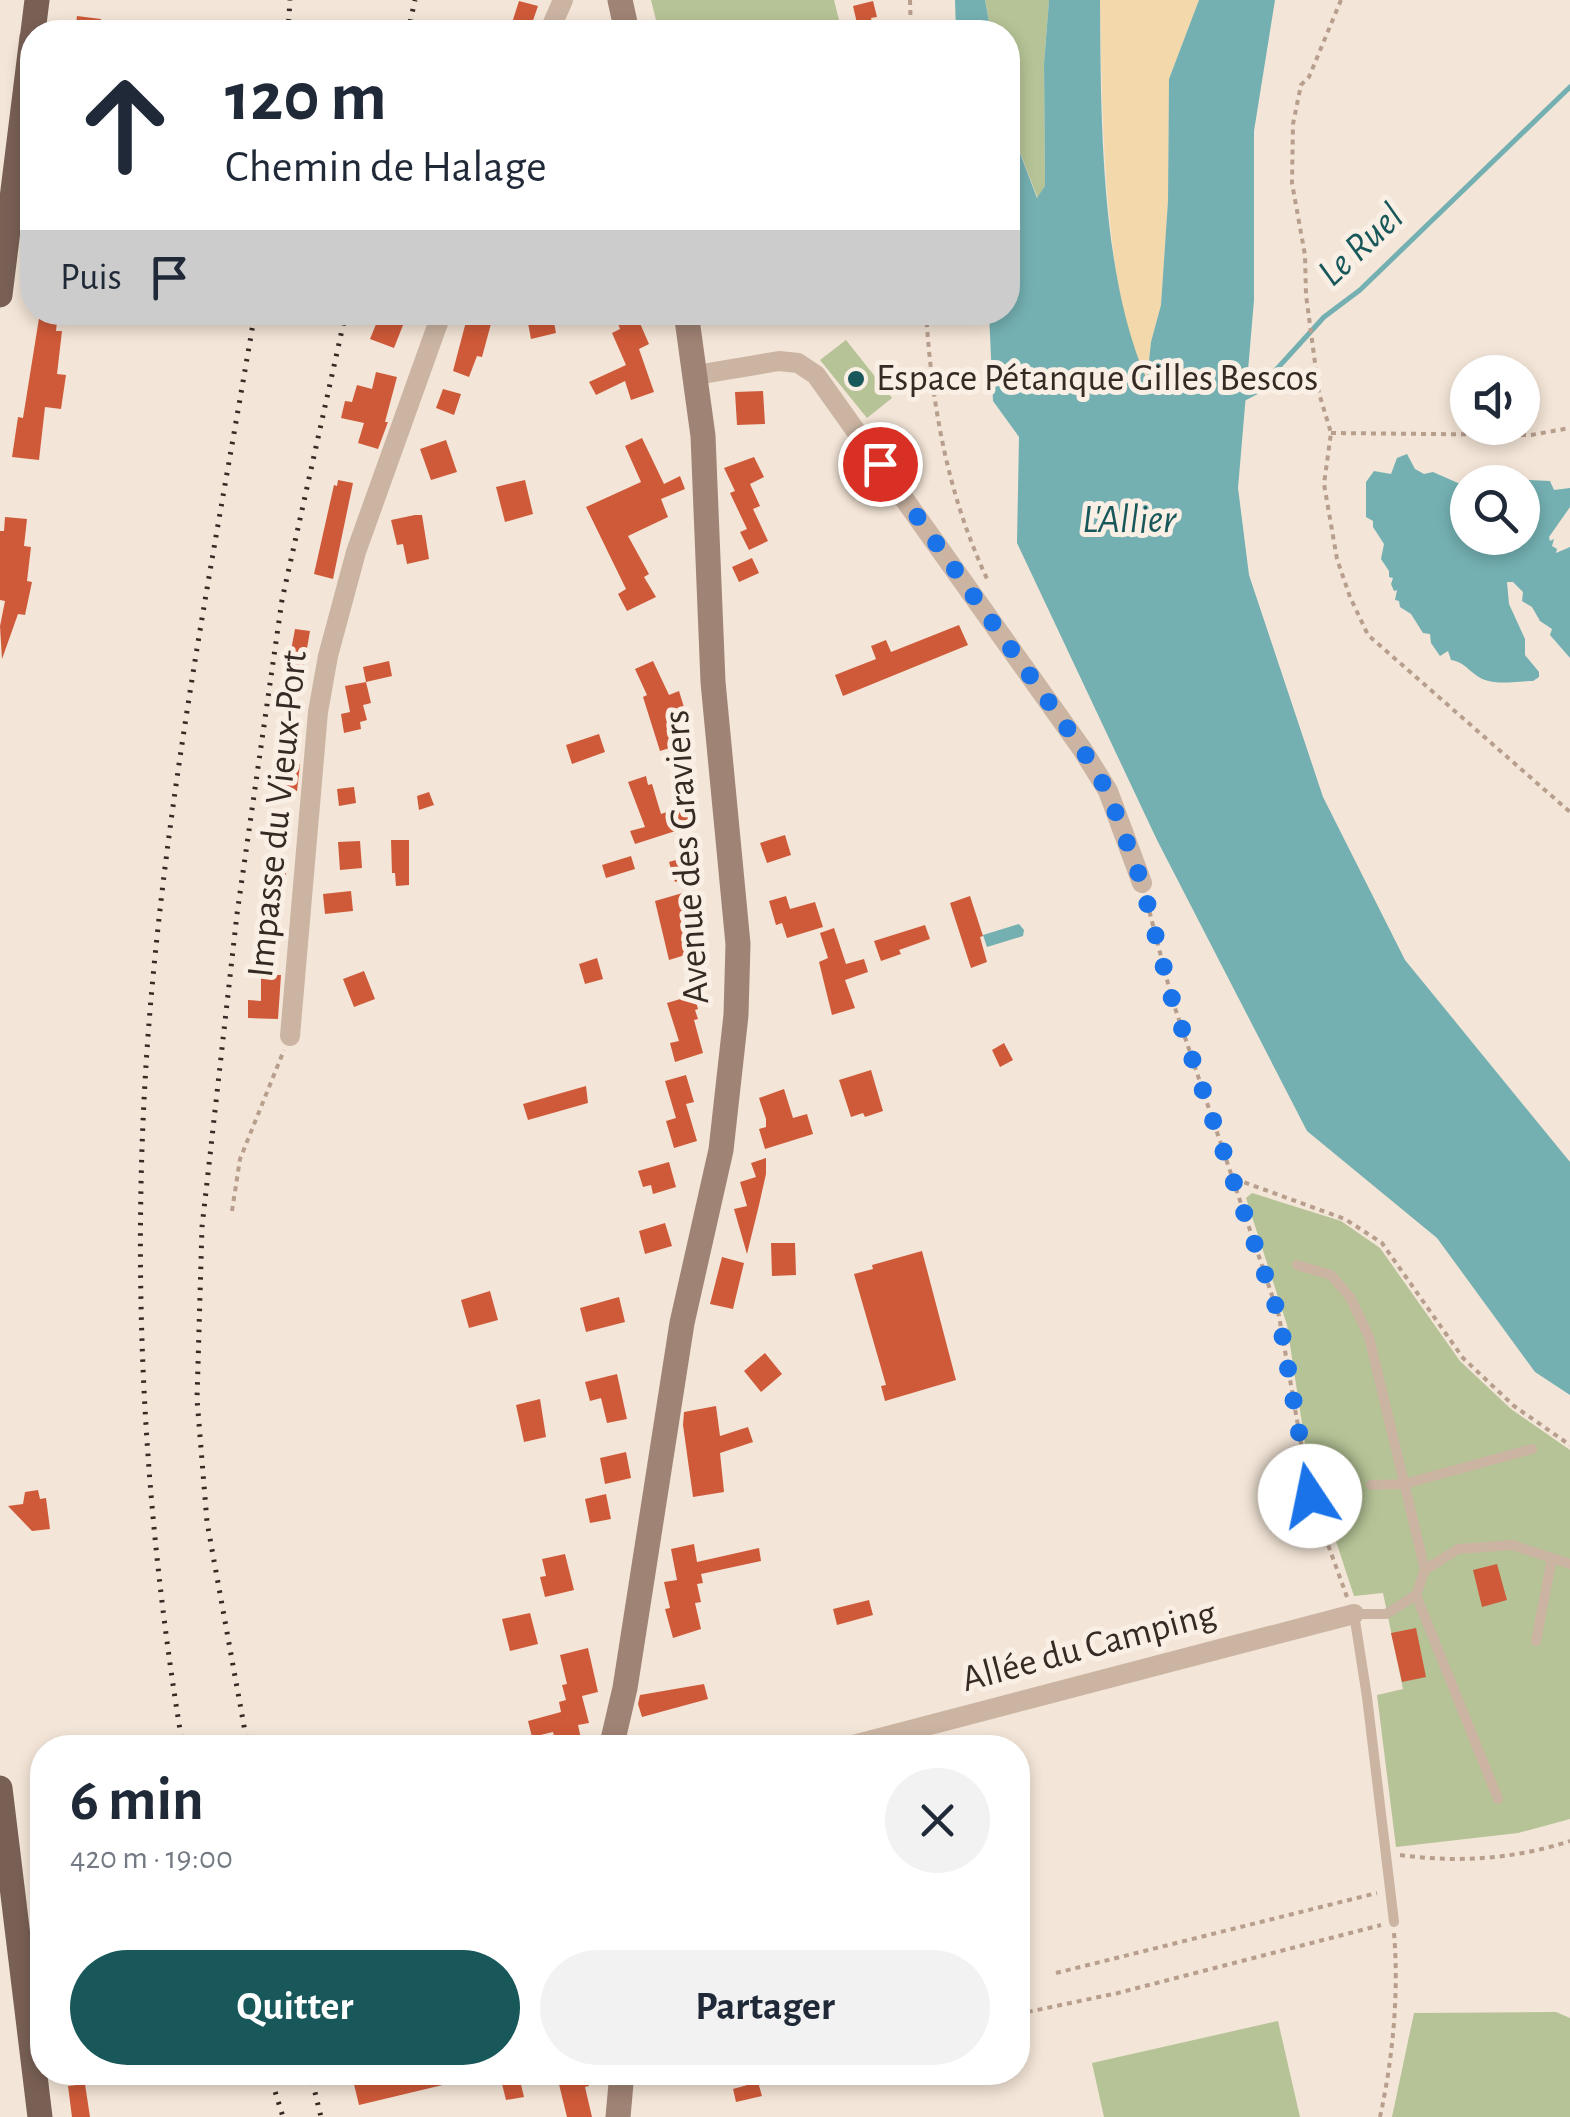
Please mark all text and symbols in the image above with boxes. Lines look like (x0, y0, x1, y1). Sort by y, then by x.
icon: ahead (60, 60, 190, 190)
text: 120 m (225, 63, 387, 133)
text: Chemin de Halage (225, 145, 547, 190)
water label: Le Ruel (1311, 196, 1411, 294)
icon: arrive (142, 250, 197, 305)
text: Puis (60, 259, 122, 297)
map controls (1450, 355, 1540, 555)
button: sound (1450, 355, 1540, 445)
place label: Espace Pétanque Gilles Bescos (876, 360, 1318, 398)
marker: Espace Pétanque Gilles Bescos (845, 368, 867, 390)
pin (838, 422, 923, 507)
icon: arrive (853, 437, 908, 492)
button: search (1450, 465, 1540, 555)
water label: L'Allier (1082, 500, 1177, 540)
street label: Impasse du Vieux-Port (242, 649, 314, 979)
street label: Avenue des Graviers (658, 709, 716, 1005)
position arrow (1258, 1444, 1362, 1548)
street label: Allée du Camping (958, 1595, 1221, 1699)
button: close (885, 1768, 990, 1873)
text: 6 min (70, 1771, 204, 1831)
text: 420 m · 19:00 (70, 1842, 233, 1874)
button: Quitter (70, 1950, 520, 2065)
button: Partager (540, 1950, 990, 2065)

